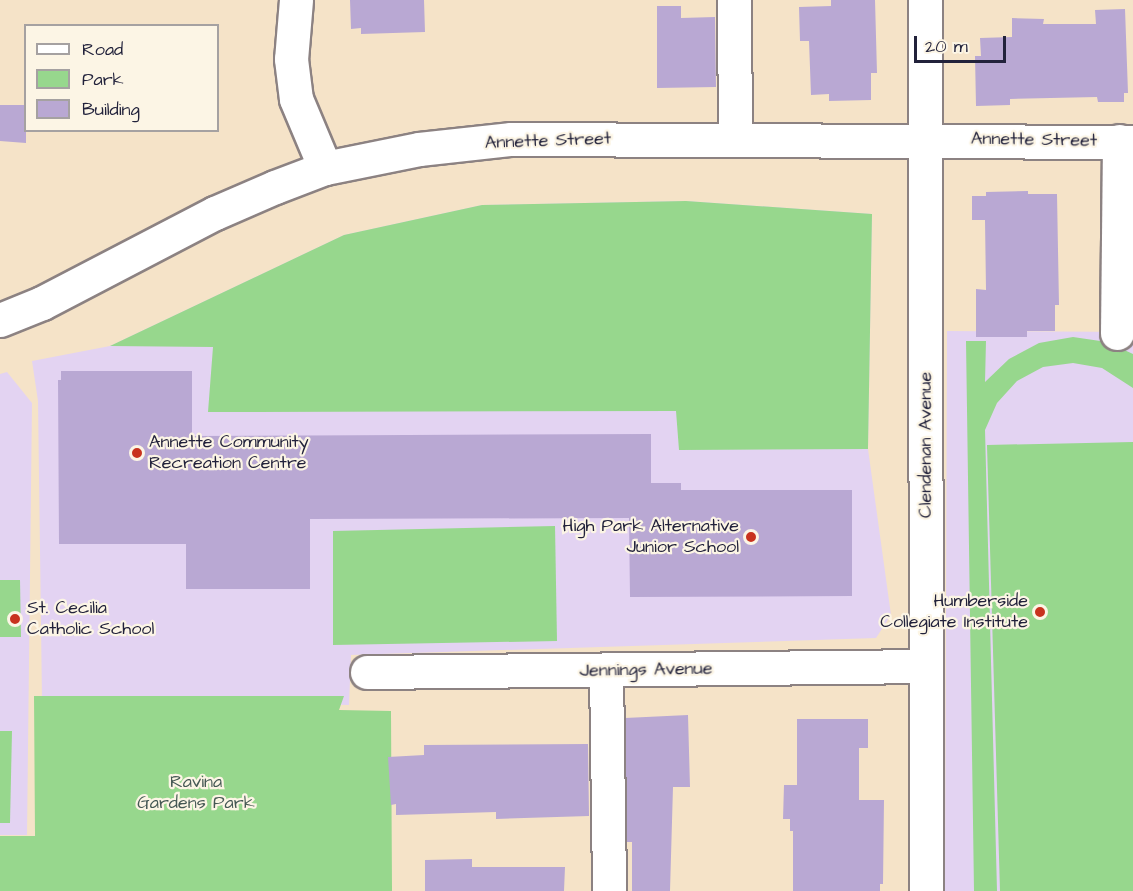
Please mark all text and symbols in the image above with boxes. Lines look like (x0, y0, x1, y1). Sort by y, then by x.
legend (24, 24, 219, 132)
scale bar (917, 24, 1008, 62)
text: 20 m (925, 34, 968, 59)
text: Road (82, 37, 123, 62)
text: Park (82, 67, 124, 92)
text: Building (82, 97, 140, 122)
street label: Annette Street (485, 128, 611, 154)
street label: Annette Street (971, 128, 1097, 152)
street label: Clendenan Avenue (915, 372, 937, 518)
place label: Annette Community Recreation Centre (149, 432, 309, 474)
marker: Annette Community Recreation Centre (130, 446, 144, 460)
place label: High Park Alternative Junior School (563, 516, 739, 558)
marker: High Park Alternative Junior School (744, 530, 758, 544)
place label: Humberside Collegiate Institute (880, 591, 1028, 634)
place label: St. Cecilia Catholic School (27, 598, 154, 640)
marker: Humberside Collegiate Institute (1033, 605, 1047, 619)
marker: St. Cecilia Catholic School (8, 612, 22, 626)
street label: Jennings Avenue (579, 658, 713, 682)
park label: Ravina Gardens Park (137, 772, 255, 814)

